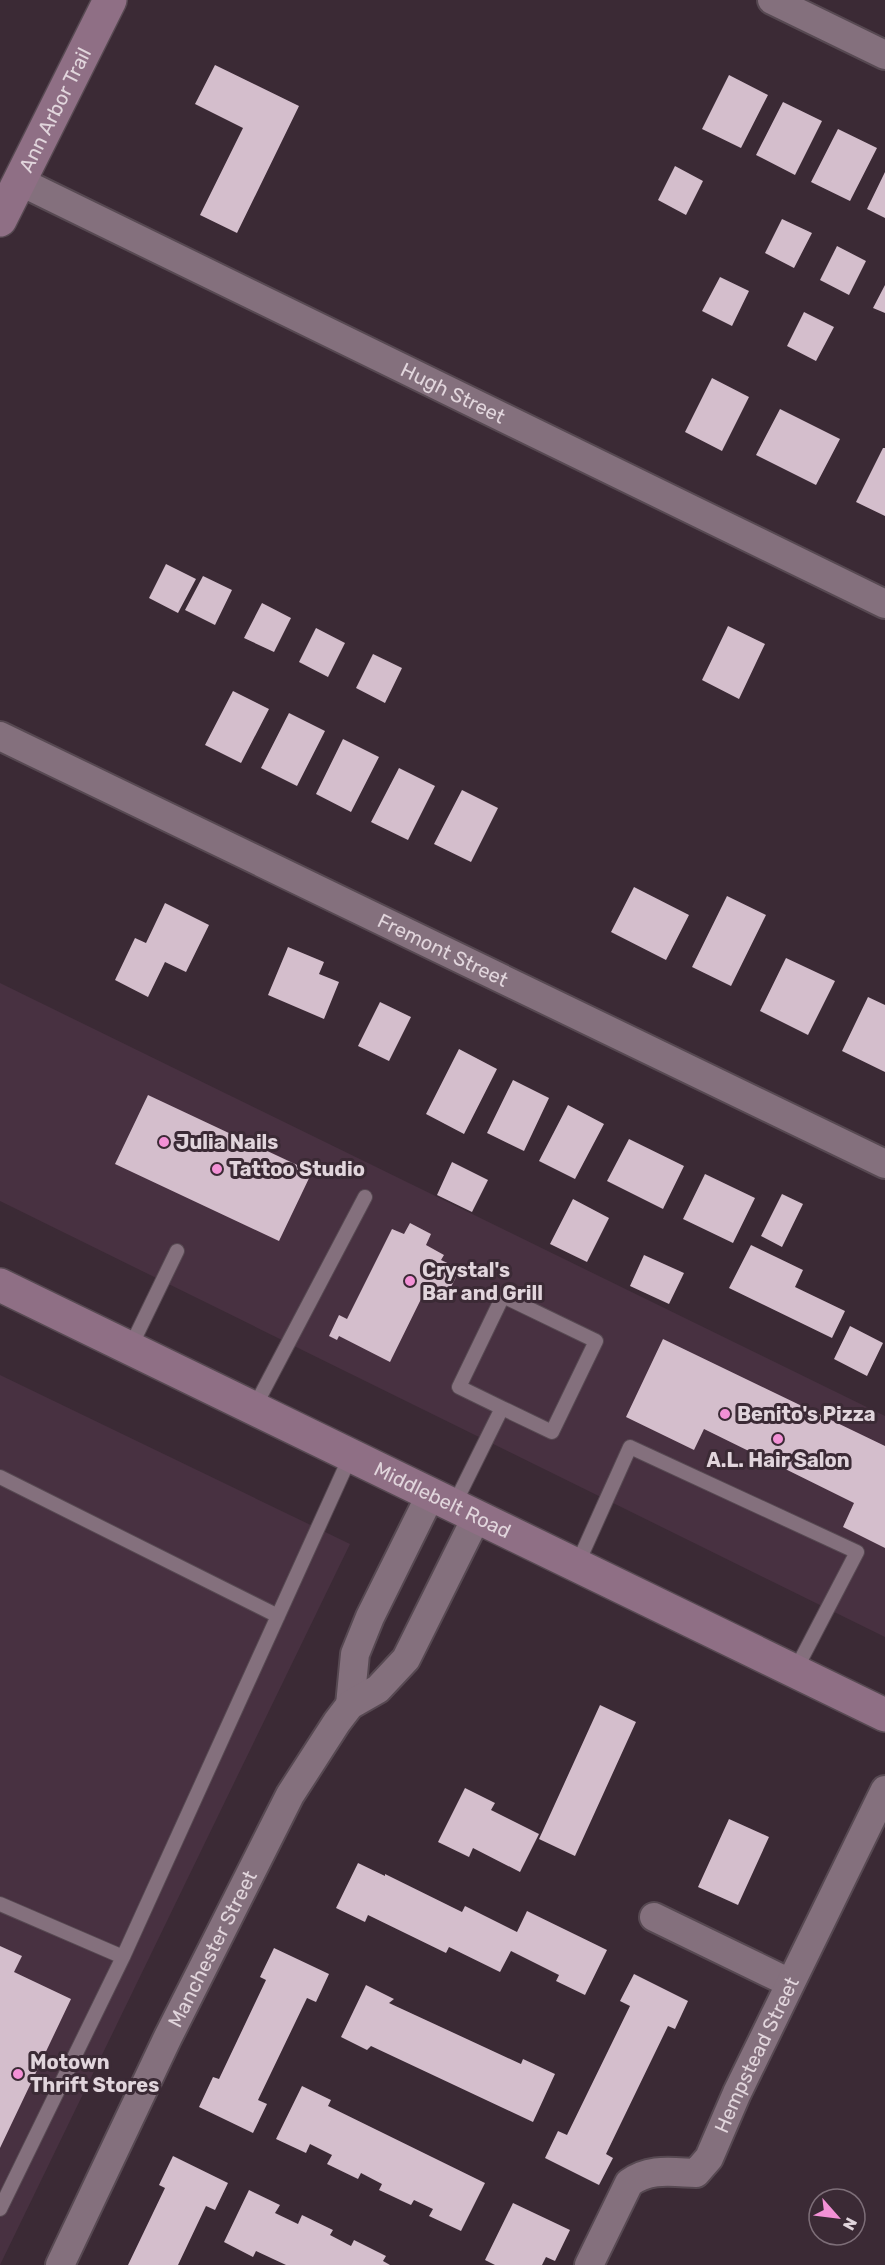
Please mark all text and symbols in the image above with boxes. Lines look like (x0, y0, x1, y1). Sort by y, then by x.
street label: Ann Arbor Trail (14, 44, 96, 176)
street label: Hugh Street (397, 357, 509, 429)
street label: Fremont Street (374, 909, 512, 992)
place label: Julia Nails (176, 1130, 278, 1154)
marker: Julia Nails (157, 1135, 171, 1149)
place label: Tattoo Studio (229, 1157, 365, 1181)
marker: Tattoo Studio (210, 1162, 224, 1176)
place label: Crystal's Bar and Grill (422, 1258, 543, 1305)
marker: Crystal's Bar and Grill (403, 1274, 417, 1288)
place label: Benito's Pizza (737, 1402, 876, 1426)
marker: Benito's Pizza (718, 1407, 732, 1421)
marker: A.L. Hair Salon (771, 1432, 785, 1446)
place label: A.L. Hair Salon (706, 1448, 850, 1472)
street label: Middlebelt Road (370, 1457, 515, 1543)
street label: Manchester Street (163, 1866, 262, 2031)
street label: Hempstead Street (709, 1973, 804, 2137)
place label: Motown Thrift Stores (30, 2050, 159, 2097)
marker: Motown Thrift Stores (11, 2067, 25, 2081)
north arrow (807, 2187, 867, 2247)
text: N (839, 2214, 861, 2233)

